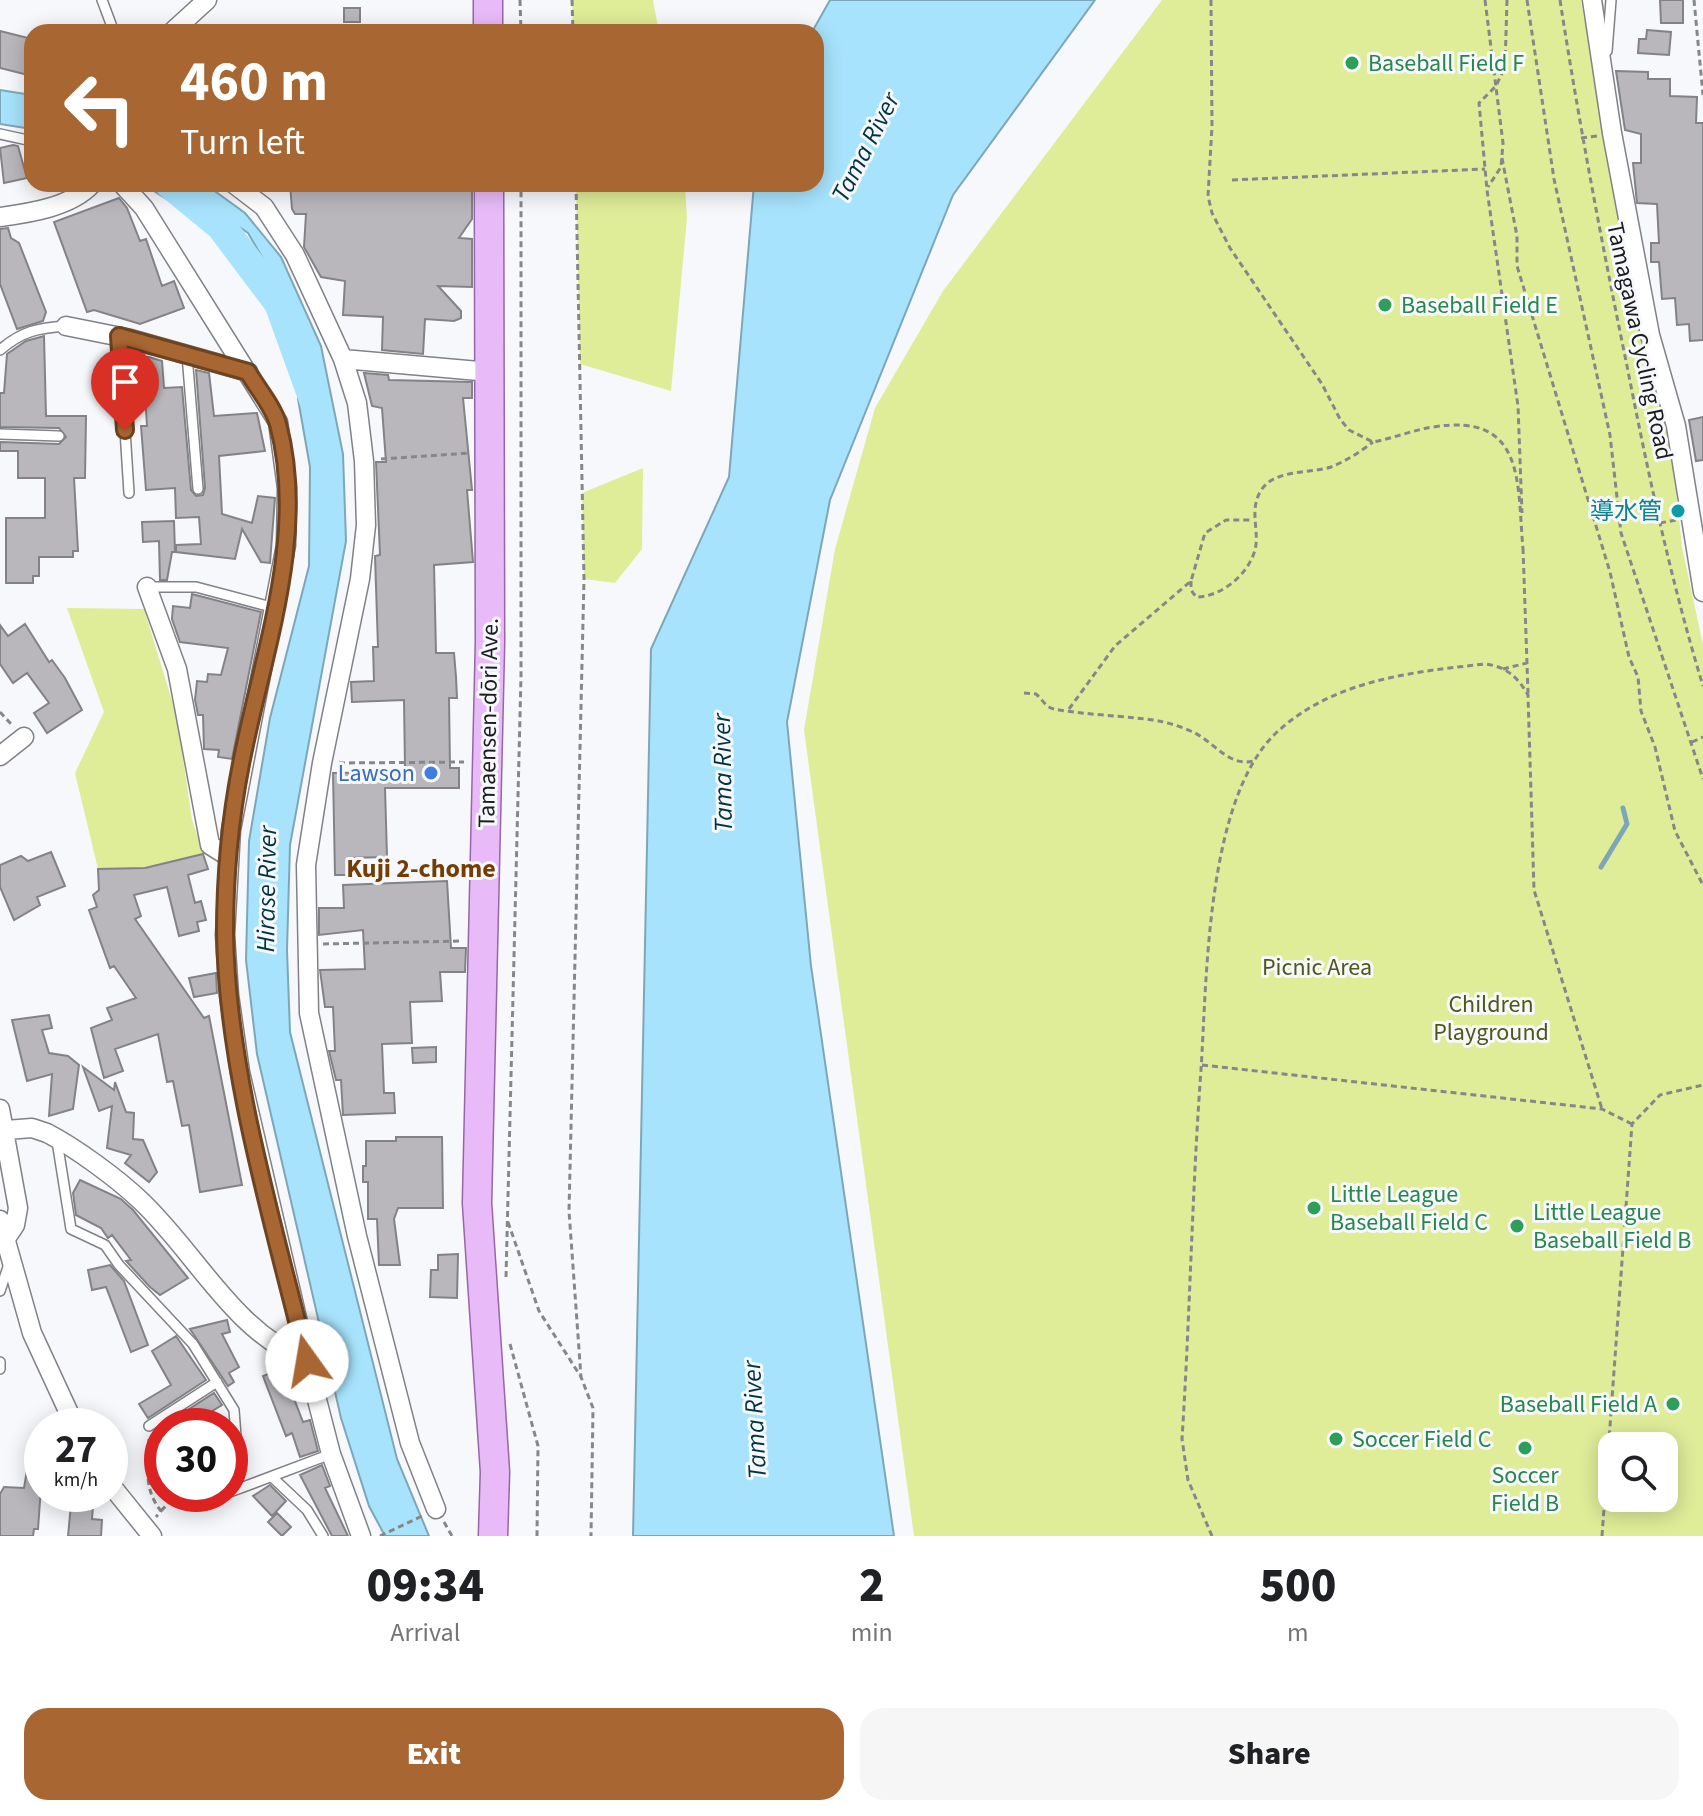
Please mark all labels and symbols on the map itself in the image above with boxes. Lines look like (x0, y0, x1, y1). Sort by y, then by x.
place label: Baseball Field F (1368, 46, 1524, 81)
marker: Baseball Field F (1343, 54, 1361, 72)
water label: Tama River (822, 85, 909, 209)
street label: Tamagawa Cycling Road (1597, 219, 1682, 463)
place label: Baseball Field E (1401, 288, 1558, 323)
marker: Baseball Field E (1376, 296, 1394, 314)
pin (91, 348, 159, 430)
place label: 導水管 (1590, 494, 1662, 529)
marker: 導水管 (1669, 502, 1687, 520)
street label: Tamaensen-dōri Ave. (469, 618, 508, 828)
water label: Tama River (703, 712, 742, 833)
place label: Lawson (338, 756, 415, 791)
marker: Lawson (422, 764, 440, 782)
water label: Hirase River (247, 824, 286, 953)
district label: Kuji 2-chome (346, 850, 496, 887)
park label: Picnic Area (1262, 950, 1372, 985)
park label: Children Playground (1433, 987, 1549, 1050)
place label: Little League Baseball Field C (1330, 1177, 1488, 1240)
place label: Little League Baseball Field B (1533, 1195, 1691, 1258)
marker: Little League Baseball Field C (1305, 1199, 1323, 1217)
marker: Little League Baseball Field B (1508, 1217, 1526, 1235)
position arrow (265, 1319, 349, 1403)
water label: Tama River (733, 1359, 776, 1480)
place label: Baseball Field A (1500, 1387, 1657, 1422)
marker: Baseball Field A (1664, 1395, 1682, 1413)
speed limit sign: 30 (144, 1408, 248, 1512)
place label: Soccer Field C (1352, 1422, 1491, 1457)
marker: Soccer Field C (1327, 1430, 1345, 1448)
marker: Soccer Field B (1516, 1439, 1534, 1457)
place label: Soccer Field B (1491, 1458, 1559, 1521)

